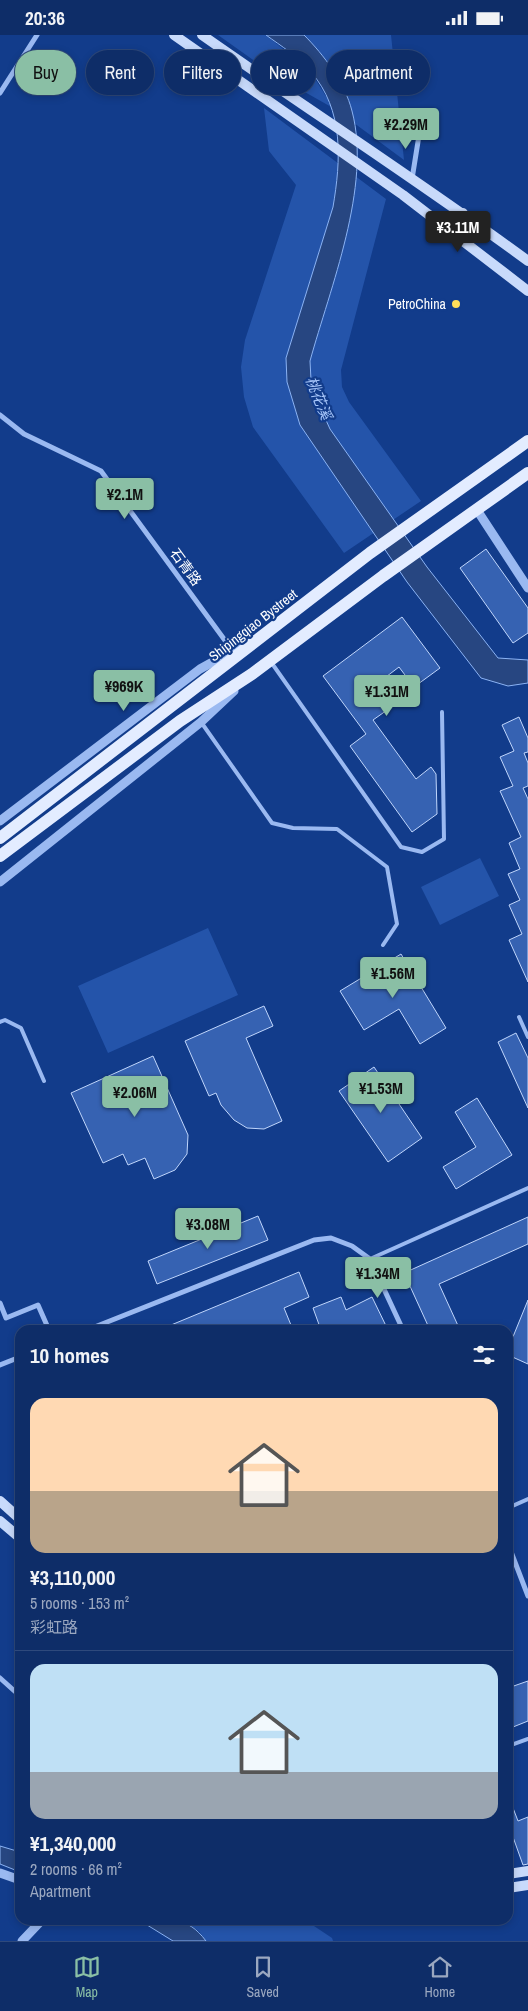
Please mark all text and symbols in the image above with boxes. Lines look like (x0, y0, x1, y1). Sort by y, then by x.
text: 20:36 (25, 5, 65, 31)
chip: Buy (15, 50, 76, 95)
chip: Rent (86, 50, 154, 95)
chip: Filters (164, 50, 241, 95)
chip: New (251, 50, 316, 95)
chip: Apartment (326, 50, 430, 95)
pin: ¥2.29M (365, 107, 447, 150)
text: ¥2.29M (384, 113, 428, 135)
pin: ¥3.11M (417, 211, 499, 253)
text: ¥3.11M (436, 216, 480, 238)
place label: PetroChina (388, 295, 447, 313)
marker: PetroChina (450, 298, 462, 310)
water label: 桃花溪 (301, 373, 338, 425)
pin: ¥2.1M (90, 477, 160, 520)
text: ¥2.1M (107, 483, 143, 505)
street label: 石青路 (166, 545, 206, 589)
street label: Shipingqiao Bystreet (205, 585, 301, 665)
pin: ¥969K (89, 669, 159, 712)
text: ¥969K (105, 675, 143, 697)
pin: ¥1.31M (346, 675, 428, 717)
text: ¥1.31M (365, 680, 409, 702)
pin: ¥1.56M (352, 957, 434, 999)
text: ¥1.56M (371, 962, 415, 984)
pin: ¥1.53M (340, 1071, 422, 1114)
pin: ¥2.06M (94, 1075, 176, 1118)
text: ¥1.53M (359, 1077, 403, 1099)
text: ¥2.06M (113, 1081, 157, 1103)
pin: ¥3.08M (167, 1207, 249, 1250)
text: ¥3.08M (186, 1213, 230, 1235)
pin: ¥1.34M (337, 1257, 419, 1299)
text: ¥1.34M (356, 1262, 400, 1284)
text: 10 homes (30, 1341, 109, 1370)
icon: filters (470, 1341, 498, 1369)
icon: home (219, 1430, 309, 1520)
text: ¥3,110,000 (30, 1563, 115, 1592)
text: 5 rooms · 153 m² (30, 1592, 129, 1614)
text: 彩虹路 (30, 1616, 78, 1638)
icon: home (219, 1697, 309, 1787)
text: ¥1,340,000 (30, 1829, 116, 1858)
text: 2 rooms · 66 m² (30, 1858, 122, 1880)
text: Apartment (30, 1880, 91, 1902)
tab: Map (73, 1953, 101, 2001)
tab: Saved (246, 1953, 279, 2001)
tab: Home (425, 1953, 455, 2001)

